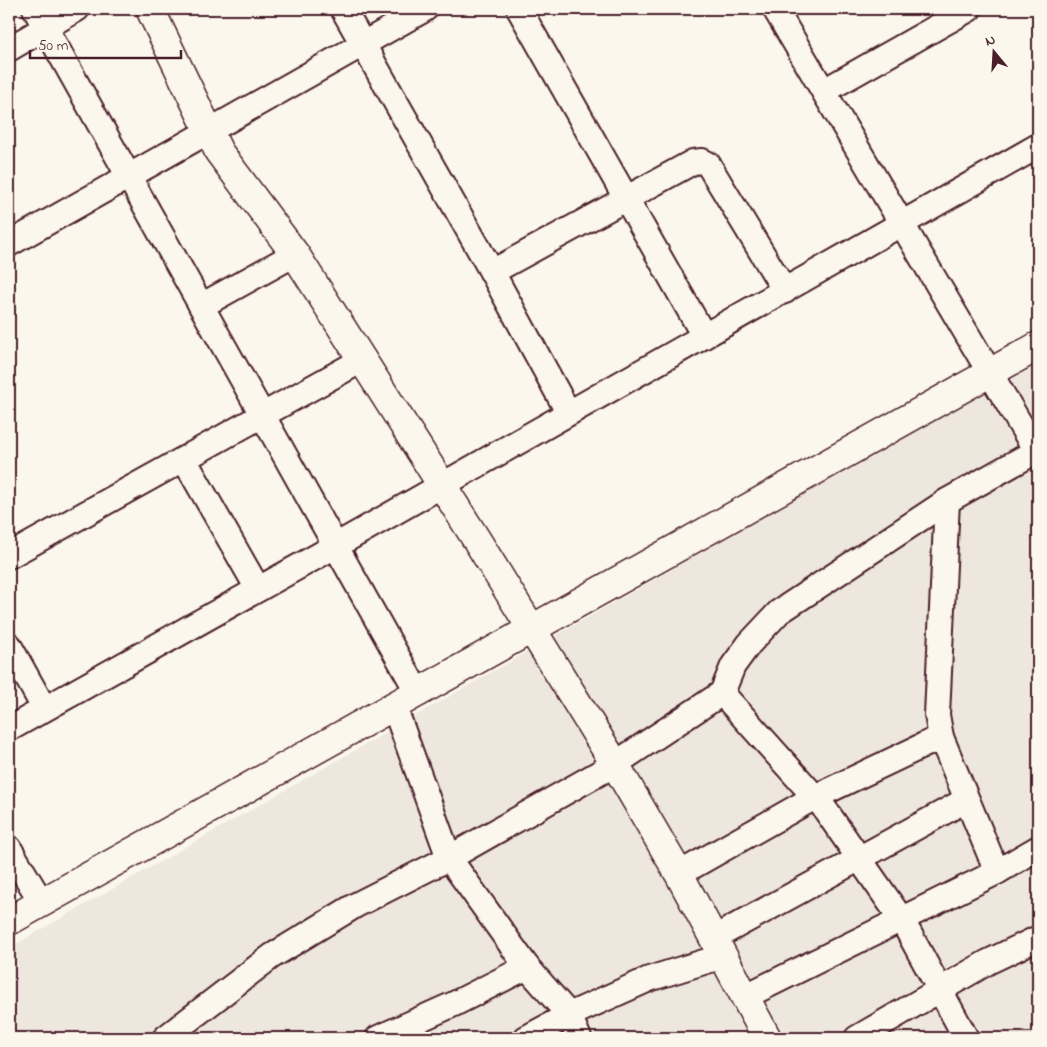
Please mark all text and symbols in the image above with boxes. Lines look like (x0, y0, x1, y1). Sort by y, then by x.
scale bar (30, 28, 181, 60)
north arrow (970, 28, 1020, 78)
text: N (983, 30, 998, 53)
text: 50 m (38, 35, 69, 57)

